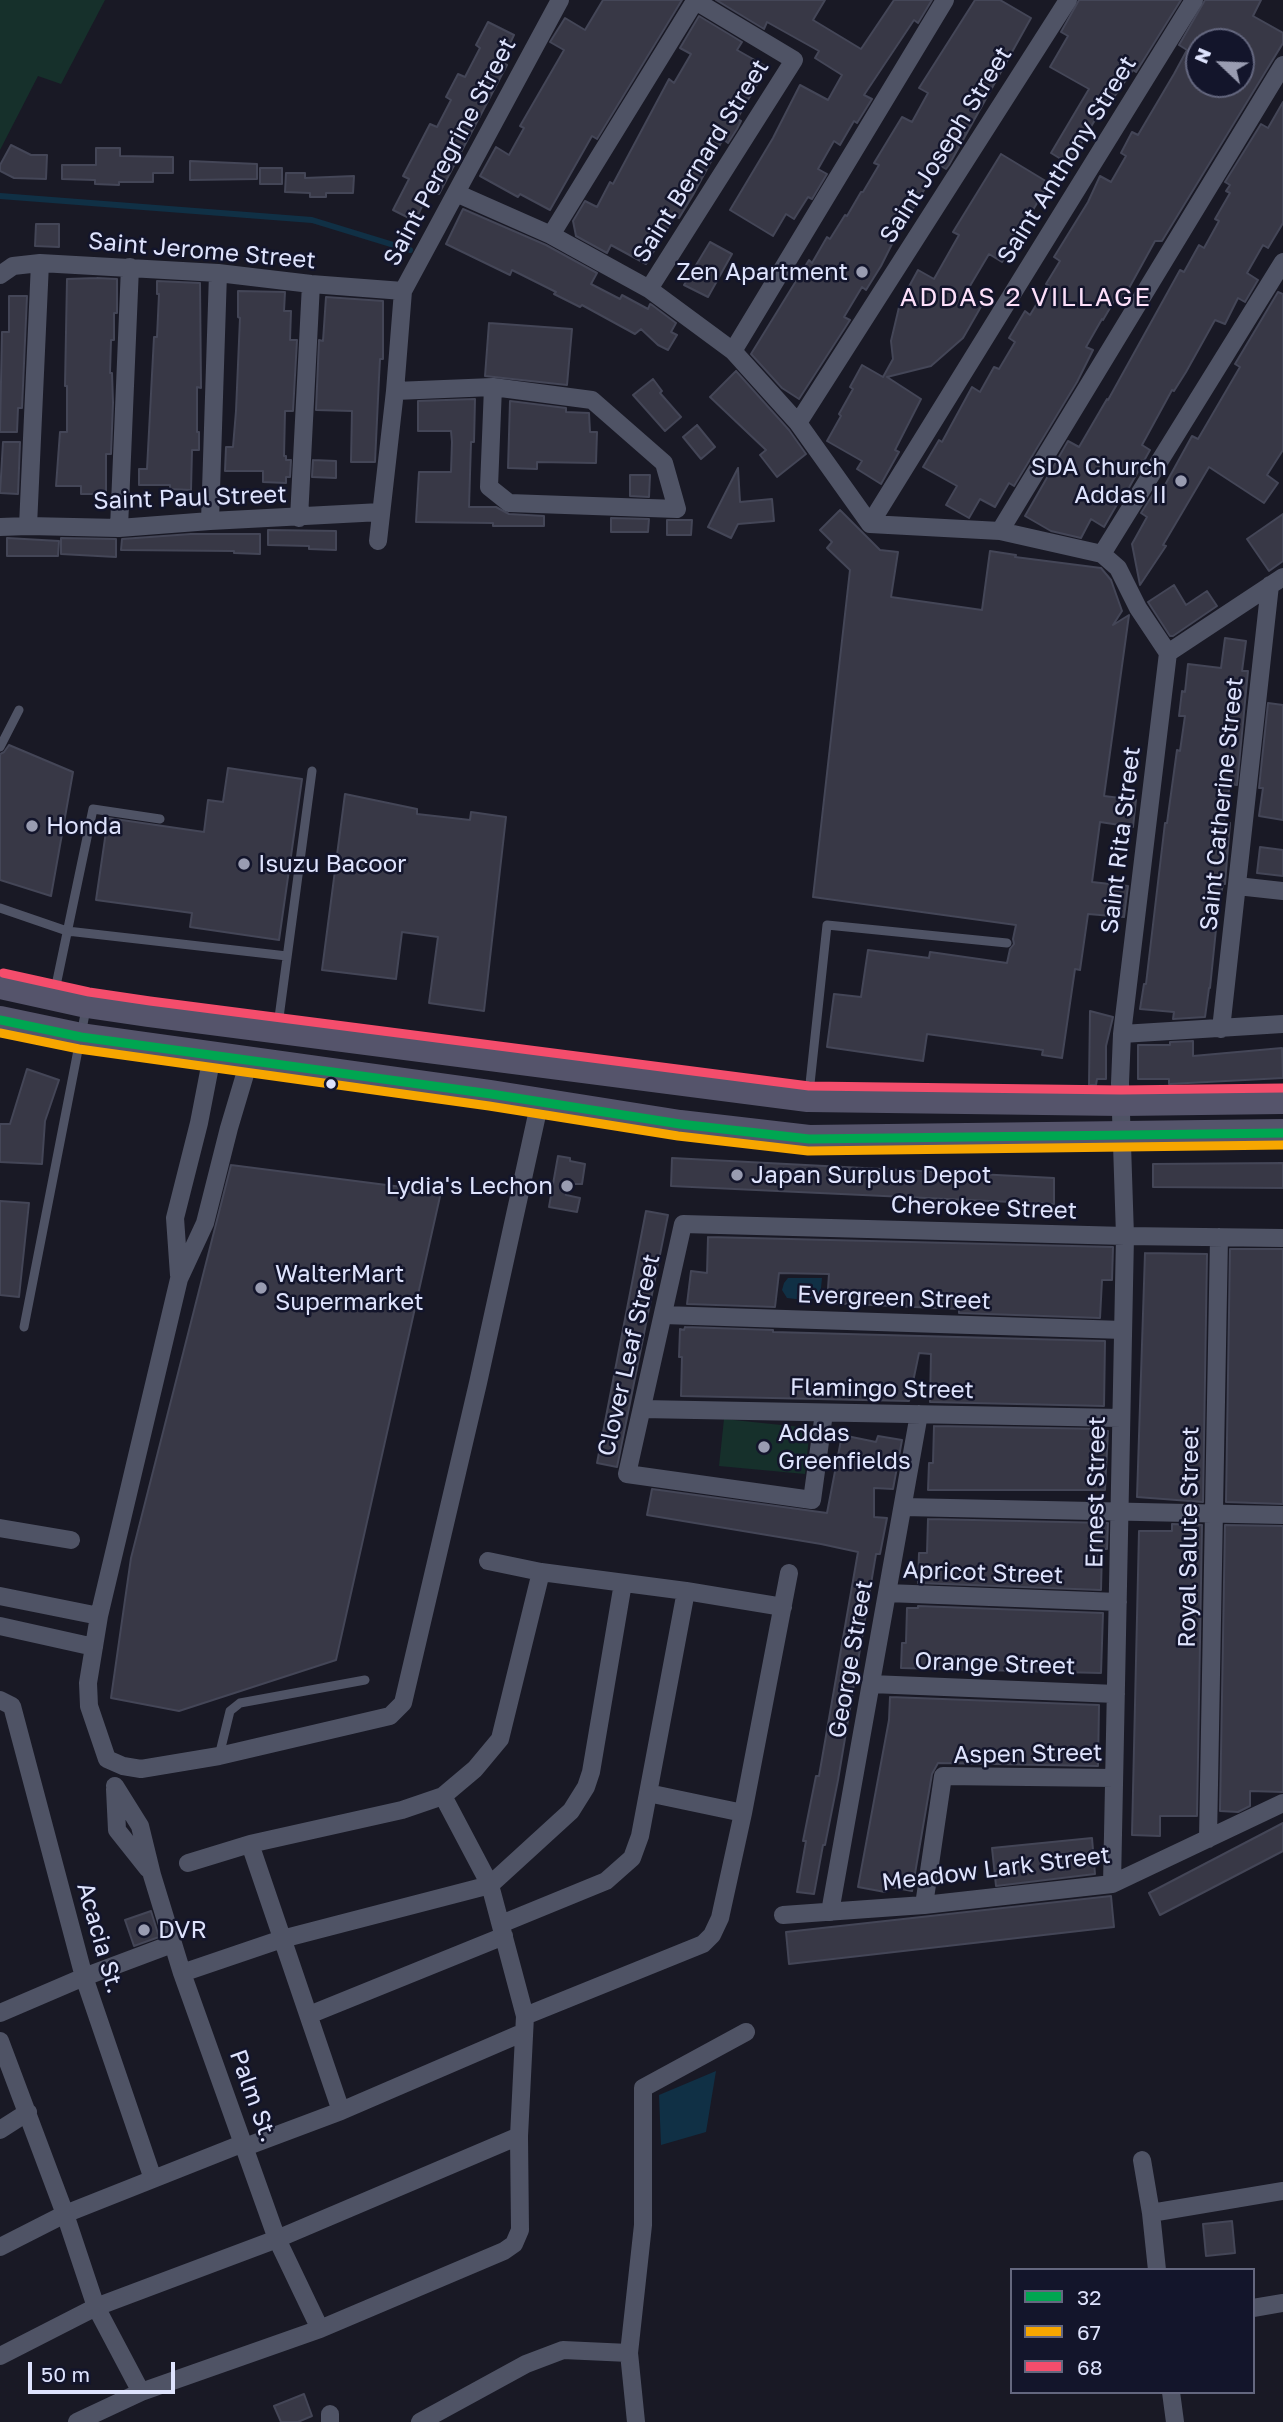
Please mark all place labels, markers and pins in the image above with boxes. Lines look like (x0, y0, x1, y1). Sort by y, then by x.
place label: Zen Apartment (676, 258, 848, 286)
marker: Zen Apartment (854, 264, 870, 280)
place label: SDA Church Addas II (1031, 453, 1167, 509)
marker: SDA Church Addas II (1173, 473, 1189, 489)
place label: Honda (46, 812, 122, 840)
marker: Honda (24, 818, 40, 834)
place label: Isuzu Bacoor (258, 850, 406, 878)
marker: Isuzu Bacoor (236, 856, 252, 872)
unlabelled marker (324, 1077, 338, 1091)
place label: Japan Surplus Depot (751, 1161, 991, 1189)
marker: Japan Surplus Depot (729, 1167, 745, 1183)
place label: Lydia's Lechon (385, 1172, 553, 1200)
marker: Lydia's Lechon (559, 1178, 575, 1194)
place label: WalterMart Supermarket (275, 1260, 424, 1316)
marker: WalterMart Supermarket (253, 1280, 269, 1296)
place label: Addas Greenfields (778, 1419, 911, 1475)
marker: Addas Greenfields (756, 1439, 772, 1455)
place label: DVR (158, 1916, 207, 1944)
marker: DVR (136, 1922, 152, 1938)

